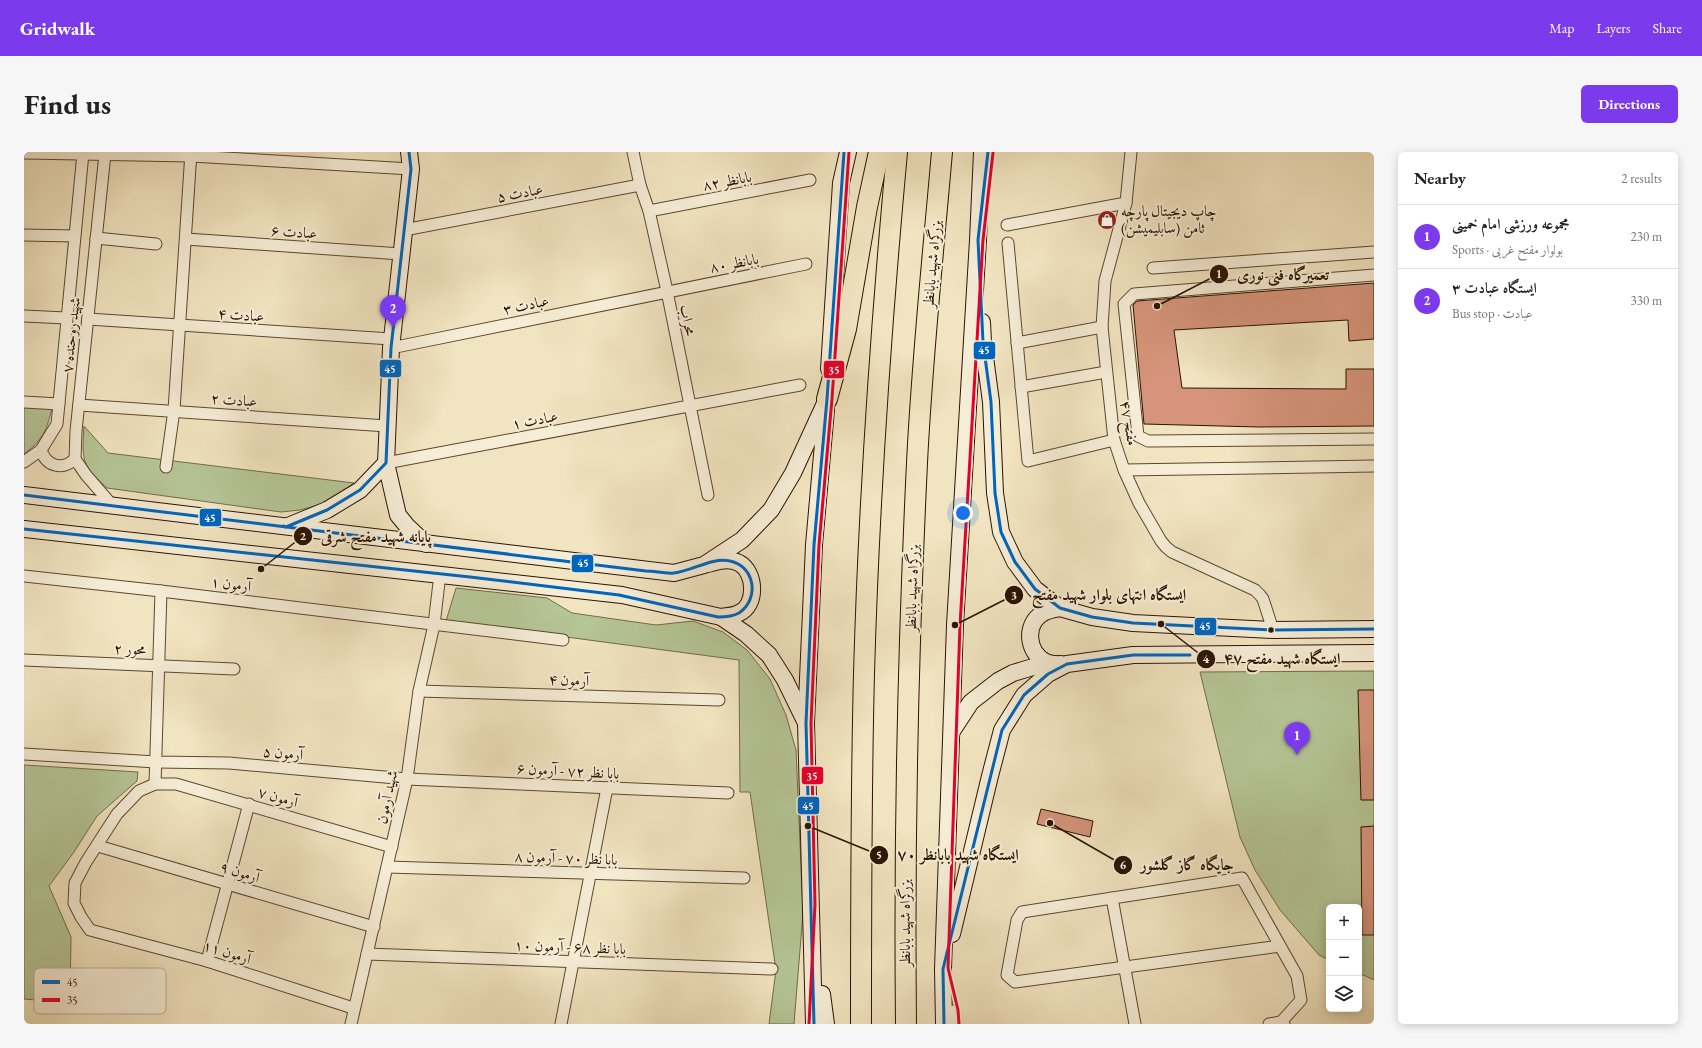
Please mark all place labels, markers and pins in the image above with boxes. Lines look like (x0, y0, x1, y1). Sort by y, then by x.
place label: چاپ دیجیتال پارچه ثامن (سابلیمیشن) (1121, 201, 1217, 238)
shop icon: چاپ دیجیتال پارچه ثامن (سابلیمیشن) (1096, 209, 1118, 231)
callout: تعمیرگاه فنی نوری (1209, 260, 1338, 288)
pin: 2 (380, 295, 406, 328)
callout: پایانه شهید مفتح شرقی (293, 522, 439, 550)
callout: ایستگاه انتهای بلوار شهید مفتح (1004, 581, 1194, 609)
unlabelled marker (1266, 625, 1276, 635)
callout: ایستگاه شهید مفتح ۴۷ (1196, 645, 1349, 673)
pin: 1 (1284, 722, 1310, 755)
callout: ایستگاه شهید بابانظر ۷۰ (869, 841, 1027, 869)
callout: جایگاه گاز گلشور (1113, 851, 1242, 879)

